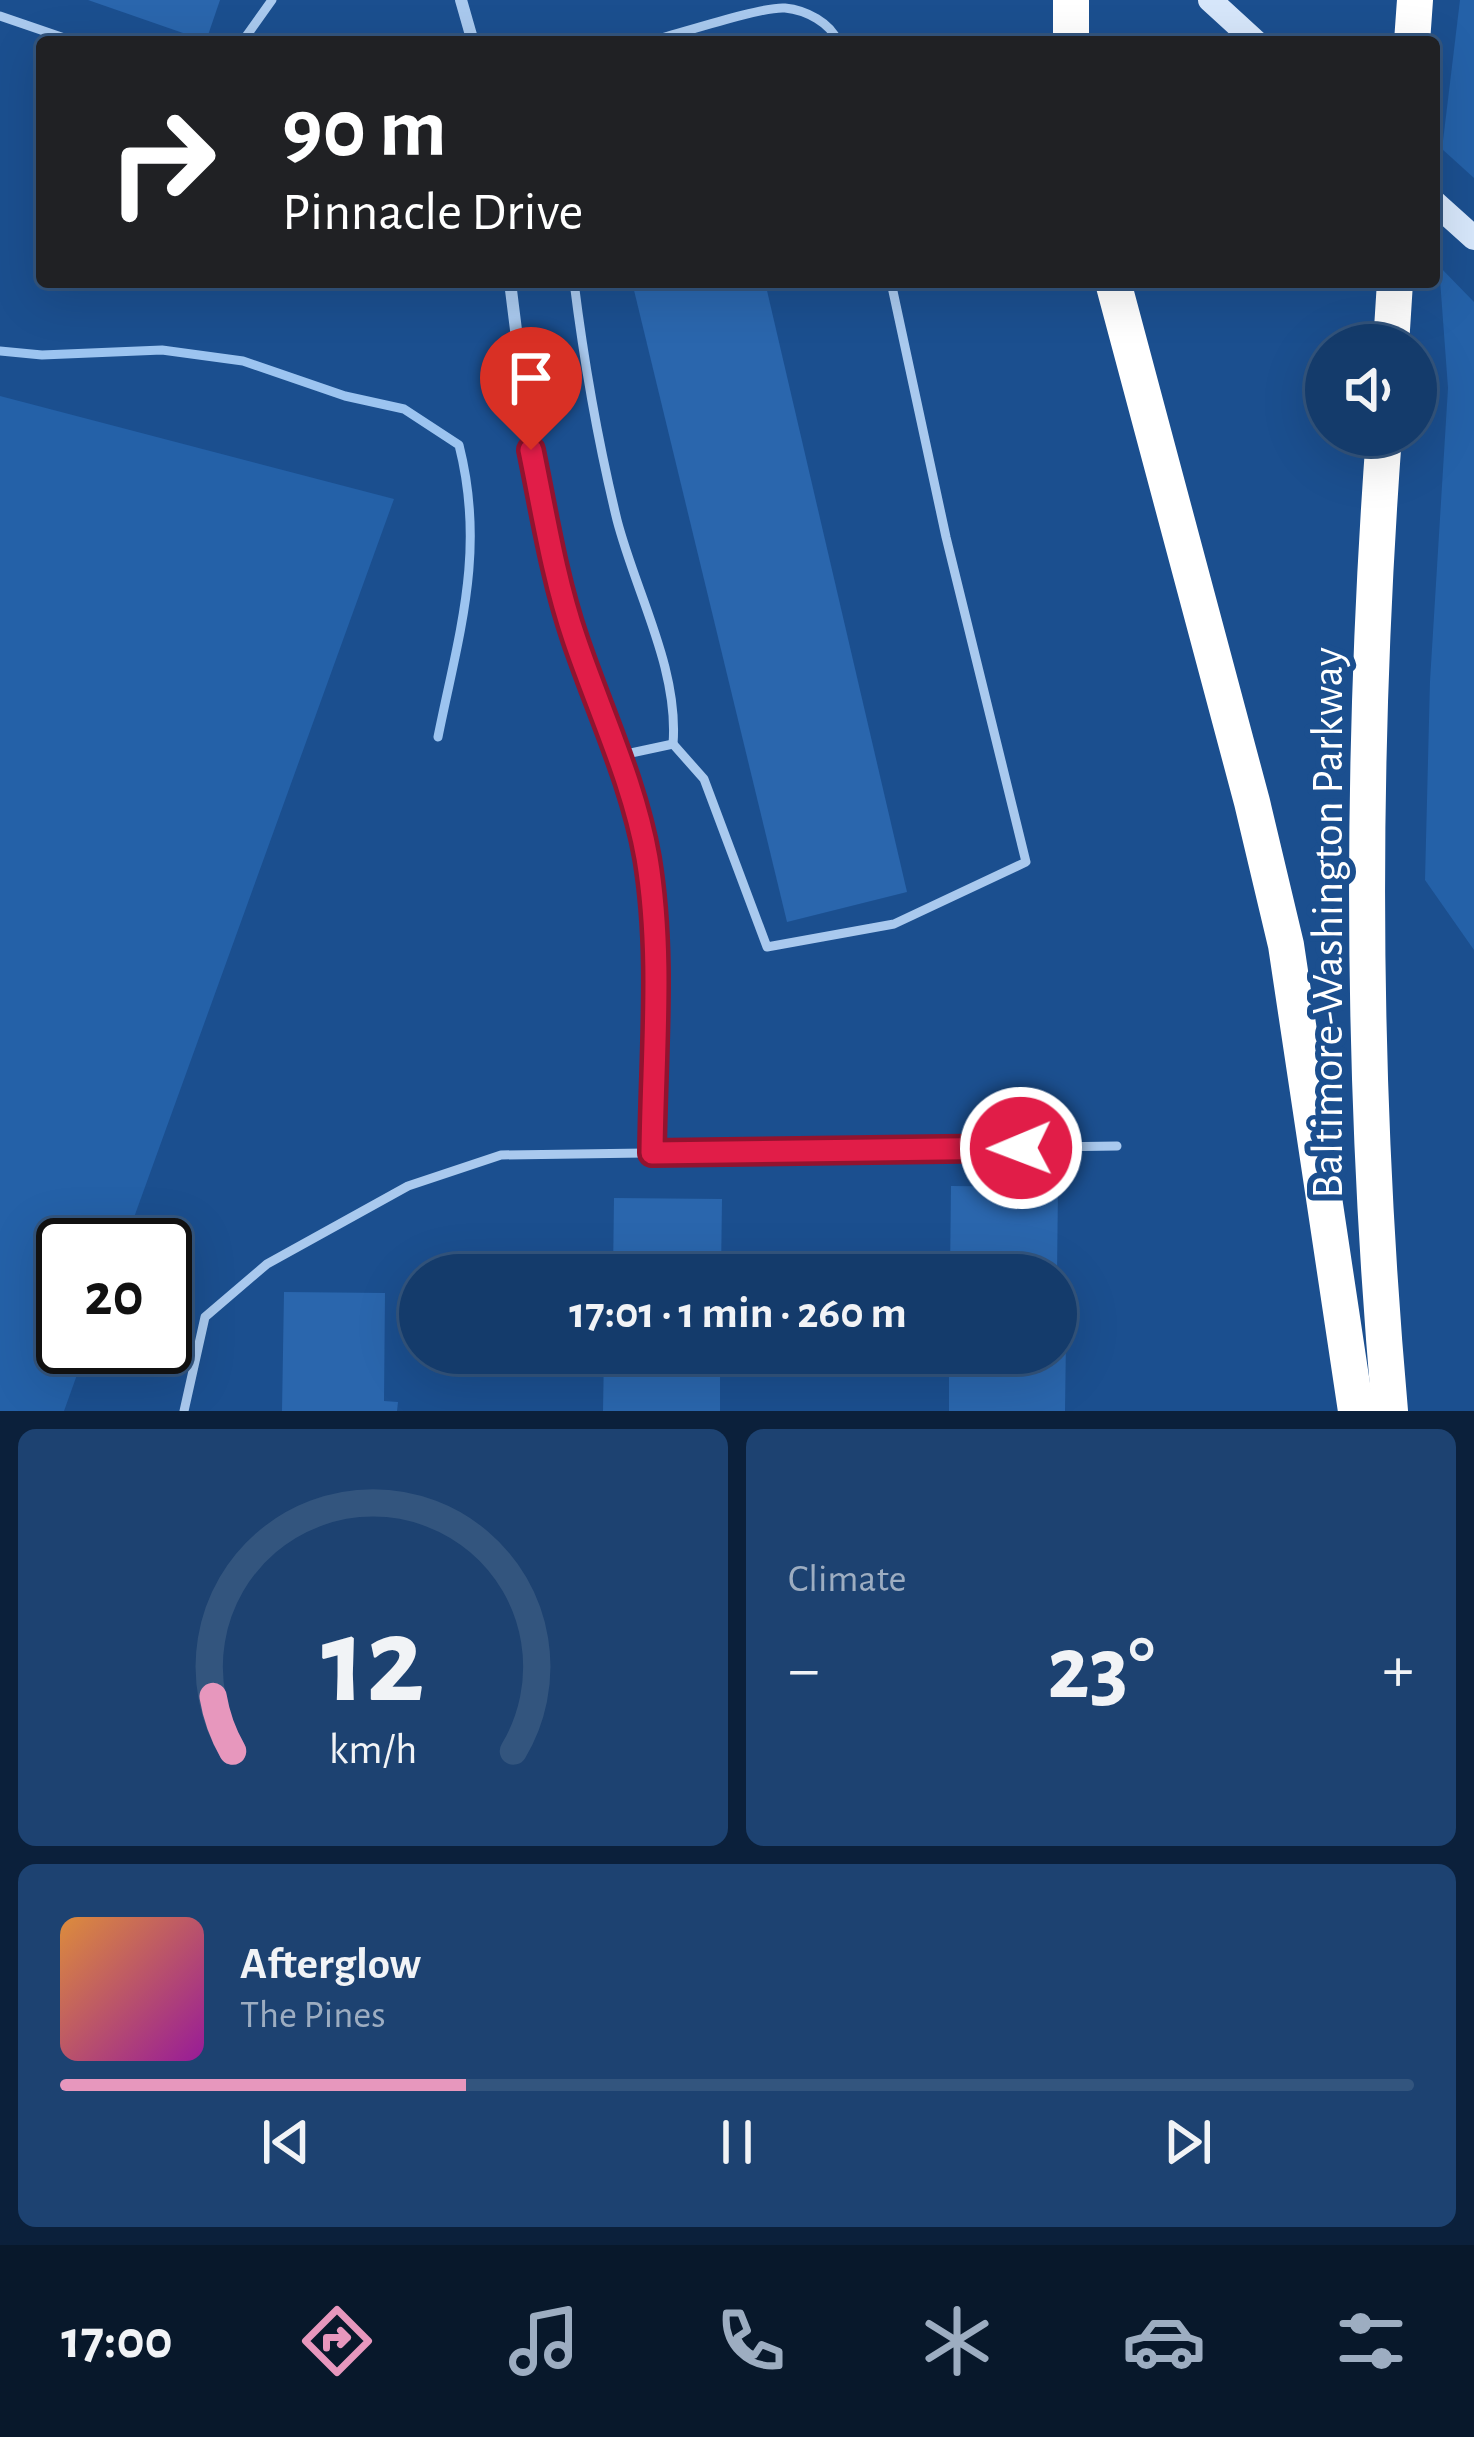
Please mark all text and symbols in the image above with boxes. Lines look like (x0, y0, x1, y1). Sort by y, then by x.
icon: right (84, 84, 240, 240)
text: 90 m (282, 88, 447, 172)
text: Pinnacle Drive (282, 186, 583, 240)
map controls (1305, 324, 1437, 456)
button: sound (1305, 324, 1437, 456)
pin (480, 327, 582, 450)
icon: arrive (498, 345, 564, 411)
street label: Baltimore-Washington Parkway (1306, 647, 1351, 1199)
position arrow (958, 1085, 1084, 1211)
speed limit sign: 20 (36, 1218, 192, 1374)
text: 17:01 · 1 min · 260 m (569, 1291, 907, 1336)
text: Climate (788, 1560, 906, 1599)
text: 12 (321, 1600, 425, 1725)
text: 23° (1047, 1625, 1155, 1715)
text: − (788, 1637, 820, 1703)
text: + (1382, 1637, 1414, 1703)
text: km/h (329, 1728, 417, 1771)
text: Afterglow (240, 1942, 421, 1987)
text: The Pines (240, 1996, 386, 2035)
icon: previous (253, 2109, 319, 2175)
icon: pause (704, 2109, 770, 2175)
icon: next (1155, 2109, 1221, 2175)
icon: directions (295, 2299, 379, 2383)
icon: music (502, 2299, 586, 2383)
icon: phone (709, 2299, 793, 2383)
icon: climate (915, 2299, 999, 2383)
icon: car (1122, 2299, 1206, 2383)
icon: filters (1329, 2299, 1413, 2383)
text: 17:00 (61, 2314, 173, 2368)

